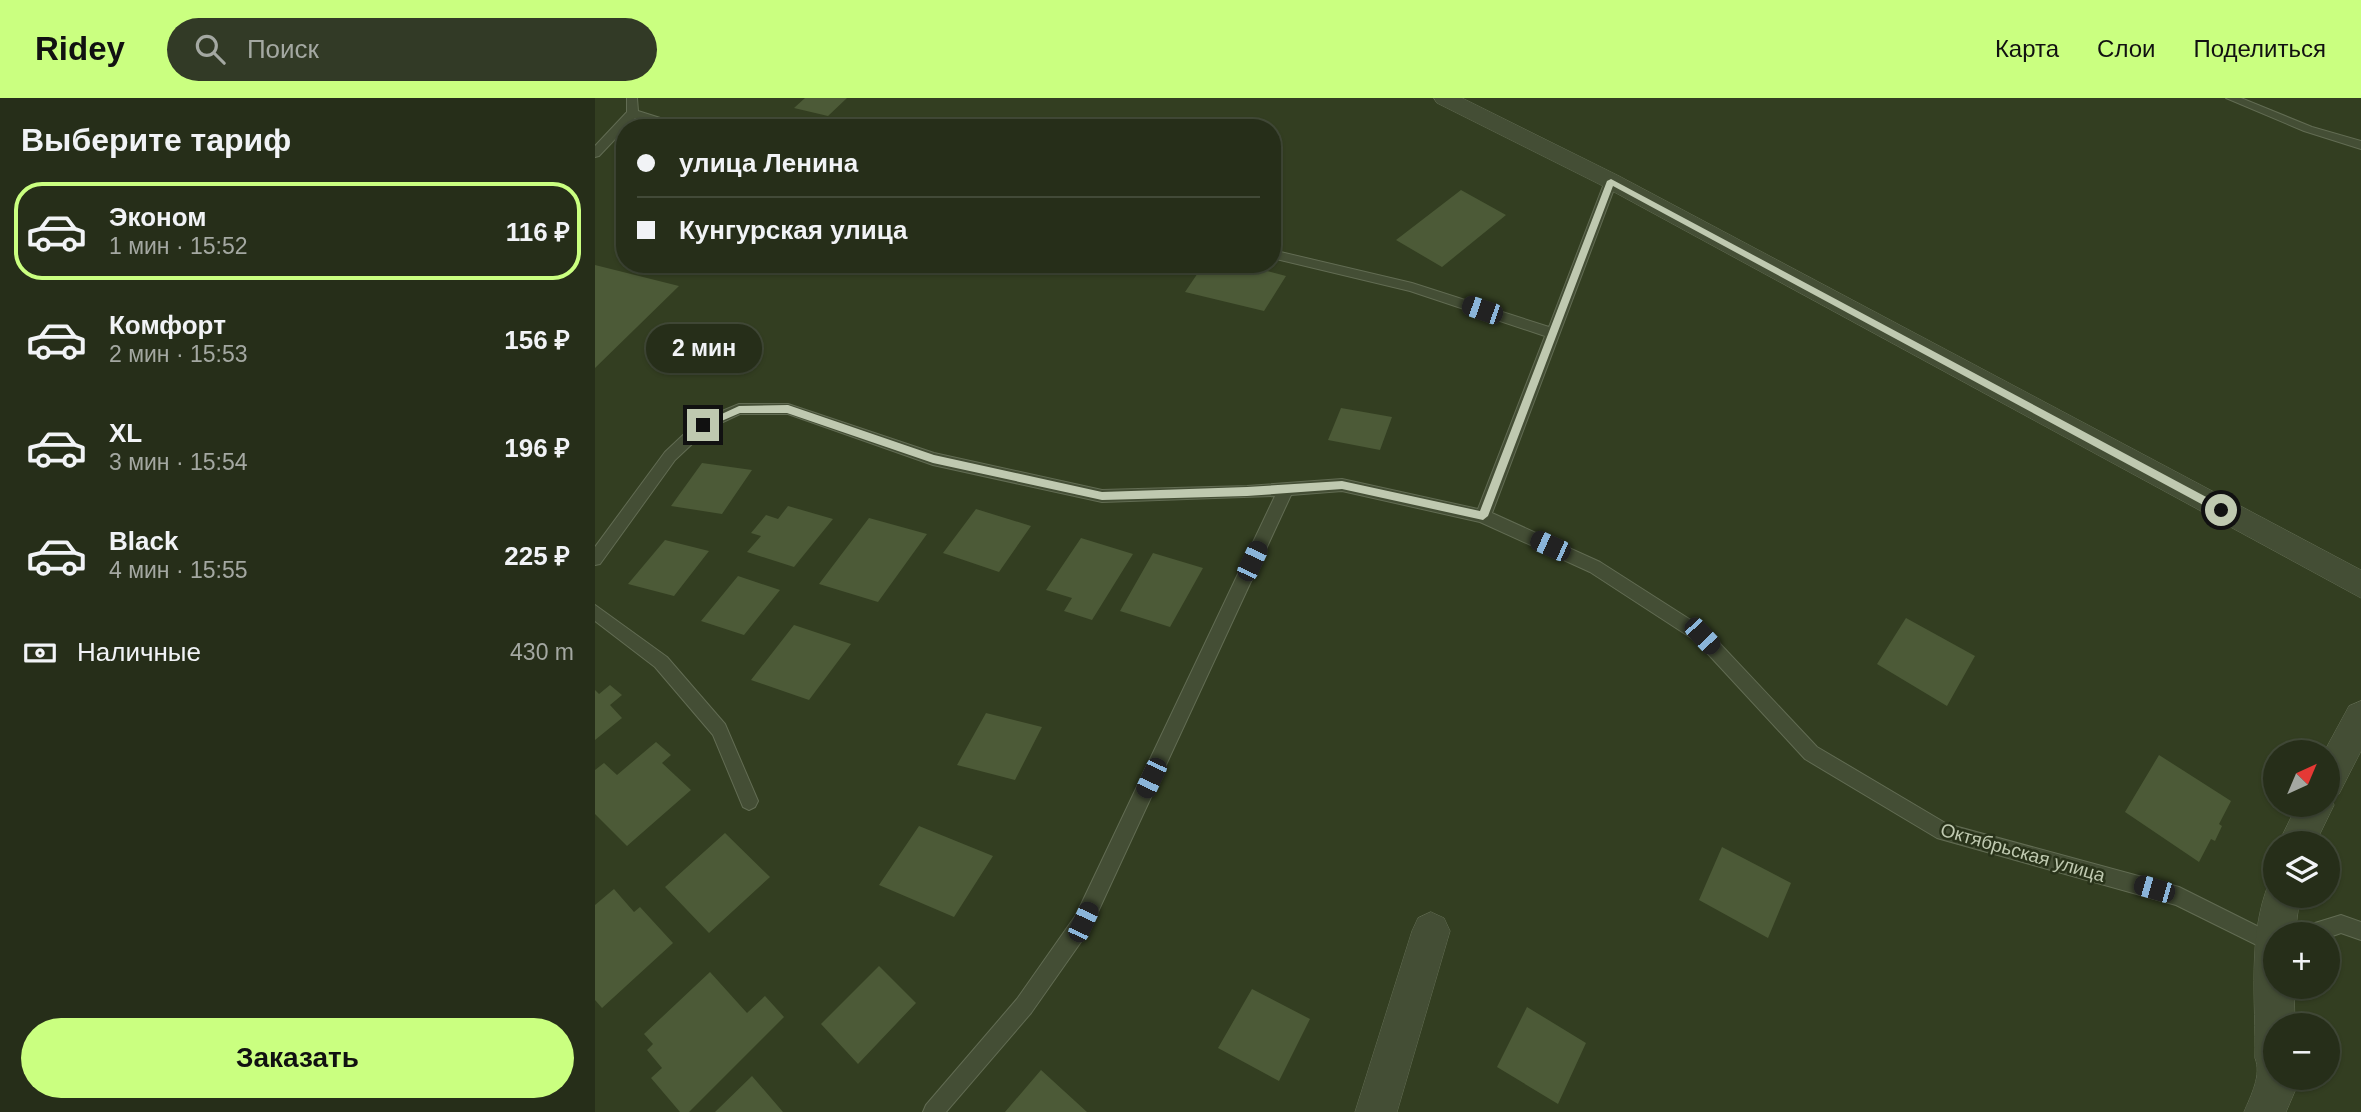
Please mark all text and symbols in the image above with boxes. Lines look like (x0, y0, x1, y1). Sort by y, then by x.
search box (167, 18, 657, 81)
text: Ridey (35, 30, 125, 67)
icon: search (191, 30, 229, 68)
text: Поиск (247, 34, 319, 64)
text: Карта (1995, 35, 2059, 62)
text: Слои (2097, 35, 2155, 62)
text: Поделиться (2193, 35, 2326, 62)
text: Выберите тариф (21, 122, 291, 158)
text: улица Ленина (679, 148, 858, 178)
icon: car (25, 200, 88, 263)
text: Эконом (109, 202, 207, 232)
text: Кунгурская улица (679, 215, 908, 245)
text: 116 ₽ (506, 217, 570, 247)
text: 1 мин · 15:52 (109, 233, 248, 259)
car (1459, 293, 1506, 327)
icon: car (25, 308, 88, 371)
text: Комфорт (109, 310, 226, 340)
callout: 2 мин (645, 324, 761, 372)
text: 156 ₽ (504, 325, 570, 355)
text: 2 мин (672, 335, 736, 361)
text: 2 мин · 15:53 (109, 341, 248, 367)
route end (687, 409, 719, 441)
icon: car (25, 416, 88, 479)
text: XL (109, 418, 142, 448)
text: 196 ₽ (504, 433, 570, 463)
text: 3 мин · 15:54 (109, 449, 248, 475)
route start (2205, 494, 2237, 526)
icon: car (25, 524, 88, 587)
text: Black (109, 526, 178, 556)
car (1527, 528, 1574, 564)
car (1234, 538, 1271, 584)
text: 225 ₽ (504, 541, 570, 571)
text: 4 мин · 15:55 (109, 557, 248, 583)
car (1680, 613, 1725, 659)
icon: cash (21, 634, 59, 672)
text: Наличные (77, 637, 201, 667)
text: 430 m (510, 639, 574, 665)
north arrow (2263, 740, 2340, 817)
map controls (2263, 740, 2340, 1090)
car (1133, 755, 1170, 801)
street label: Октябрьская улица (1938, 819, 2108, 886)
button: layers (2263, 831, 2340, 908)
car (2131, 873, 2178, 905)
car (1065, 899, 1102, 945)
button: + (2263, 922, 2340, 999)
button: − (2263, 1013, 2340, 1090)
button: Заказать (21, 1018, 574, 1098)

